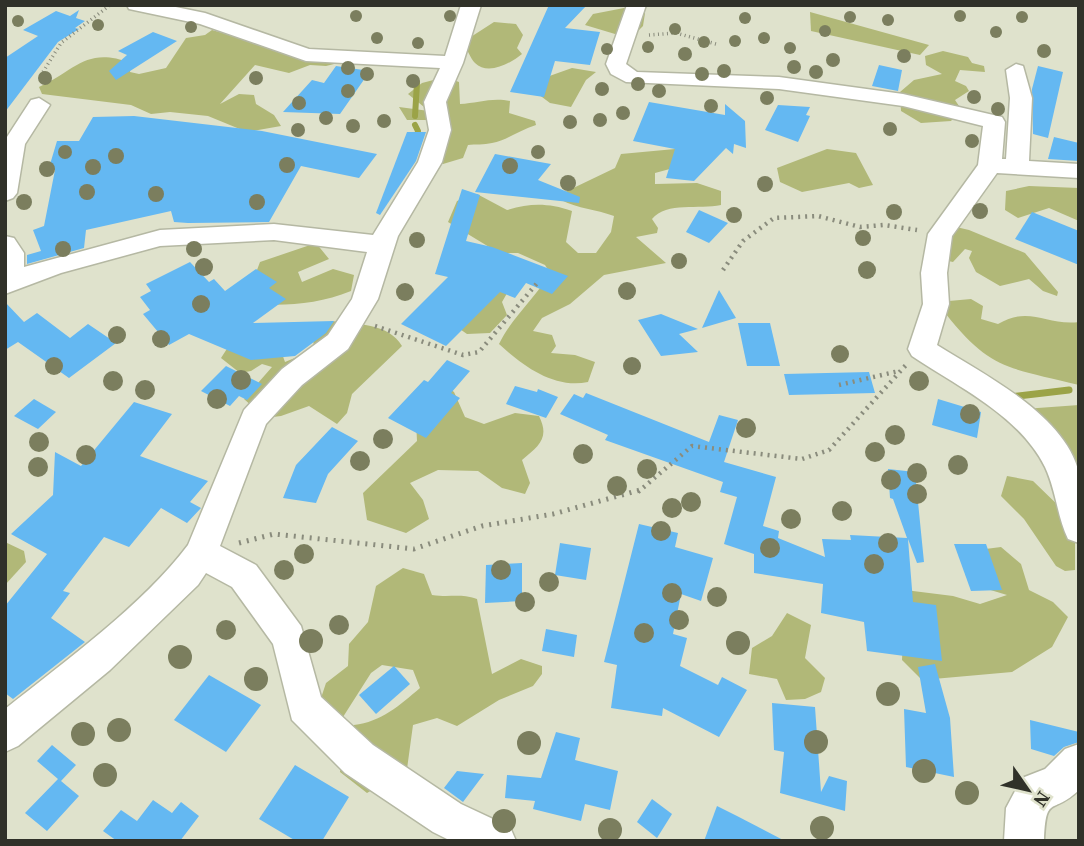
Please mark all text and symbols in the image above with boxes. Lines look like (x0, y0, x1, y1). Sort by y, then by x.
north arrow (993, 755, 1063, 825)
text: N (1027, 786, 1057, 813)

